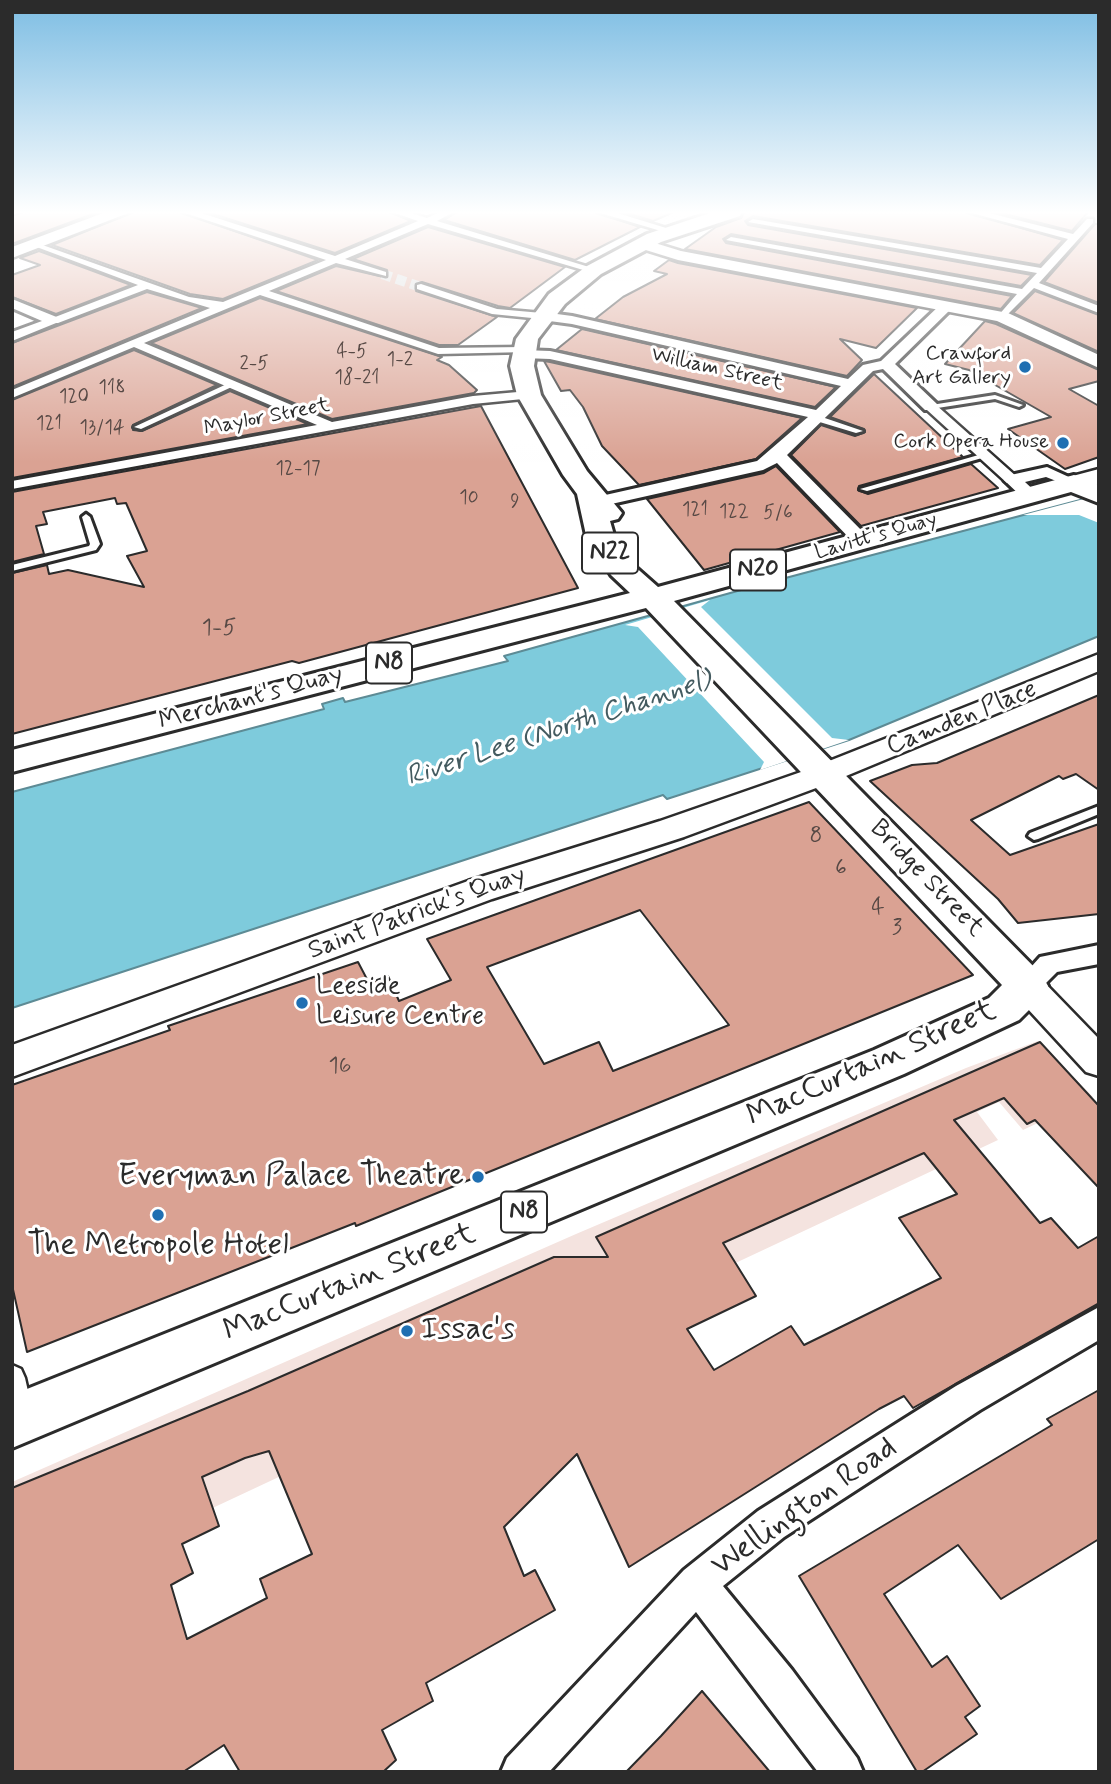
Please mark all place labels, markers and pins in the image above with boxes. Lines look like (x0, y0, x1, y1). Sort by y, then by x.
place label: Crawford Art Gallery (912, 342, 1011, 392)
marker: Crawford Art Gallery (1017, 359, 1033, 375)
place label: Cork Opera House (893, 430, 1049, 456)
marker: Cork Opera House (1055, 435, 1071, 451)
place label: Leeside Leisure Centre (316, 972, 484, 1034)
marker: Leeside Leisure Centre (294, 995, 310, 1011)
place label: Everyman Palace Theatre (118, 1158, 464, 1196)
marker: Everyman Palace Theatre (470, 1169, 486, 1185)
marker: The Metropole Hotel (150, 1207, 166, 1223)
place label: The Metropole Hotel (27, 1227, 289, 1265)
place label: Issac's (421, 1312, 515, 1350)
marker: Issac's (399, 1323, 415, 1339)

